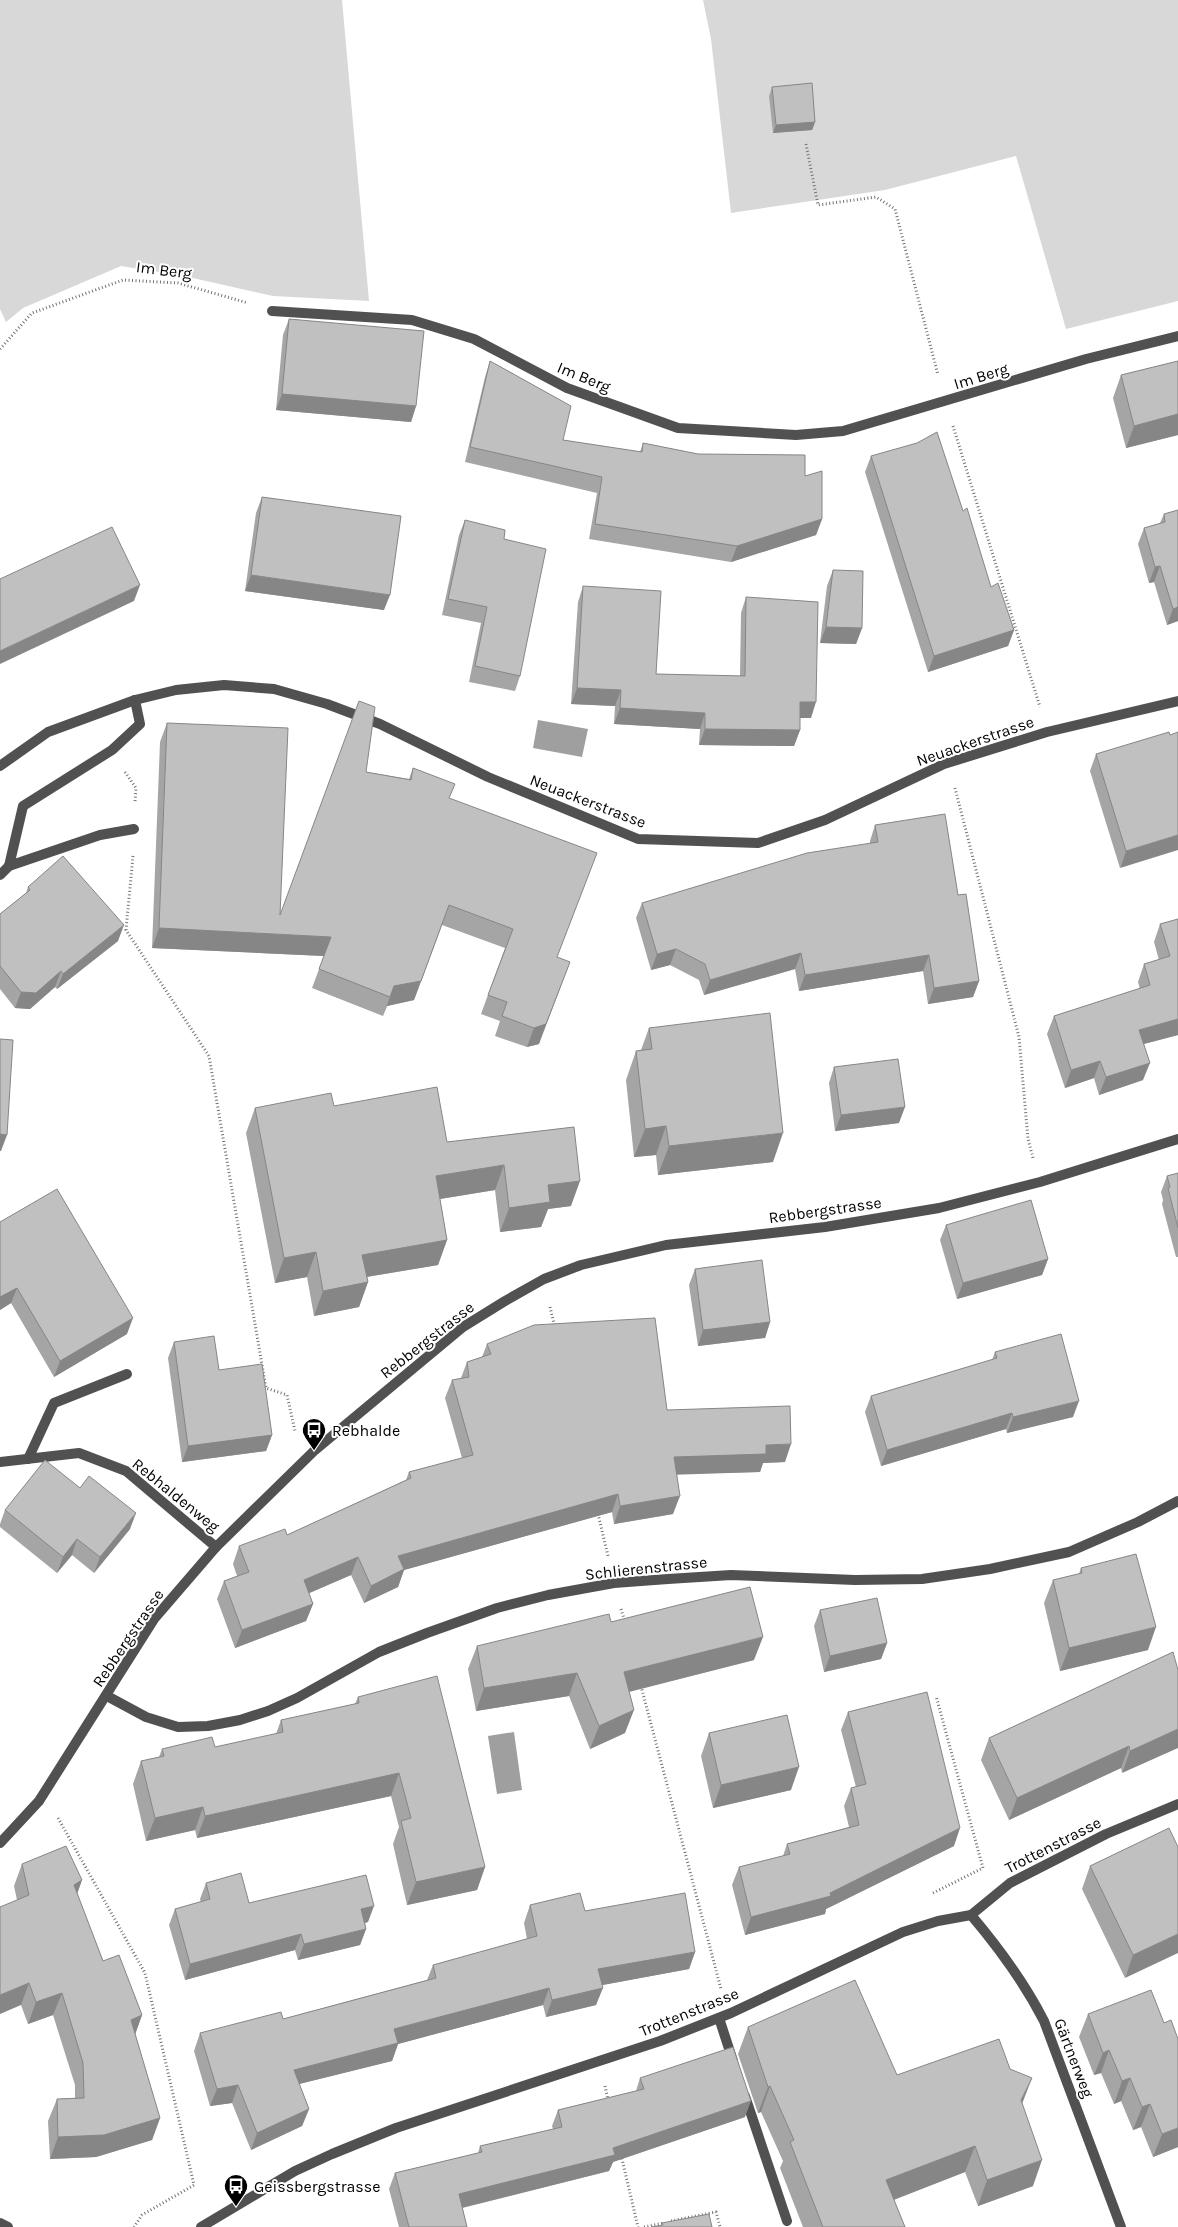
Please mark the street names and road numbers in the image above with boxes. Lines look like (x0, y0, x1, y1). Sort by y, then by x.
street label: Im Berg (135, 257, 193, 283)
street label: Im Berg (554, 358, 614, 396)
street label: Im Berg (951, 359, 1011, 393)
street label: Neuackerstrasse (914, 712, 1036, 770)
street label: Neuackerstrasse (527, 770, 649, 832)
street label: Rebbergstrasse (767, 1193, 883, 1227)
street label: Rebbergstrasse (376, 1297, 478, 1383)
street label: Rebhaldenweg (129, 1454, 223, 1536)
street label: Schlierenstrasse (584, 1552, 708, 1584)
street label: Rebbergstrasse (88, 1586, 168, 1690)
street label: Trottenstrasse (1002, 1813, 1104, 1877)
street label: Trottenstrasse (637, 1983, 741, 2041)
street label: Gärtnerweg (1050, 2016, 1098, 2100)

